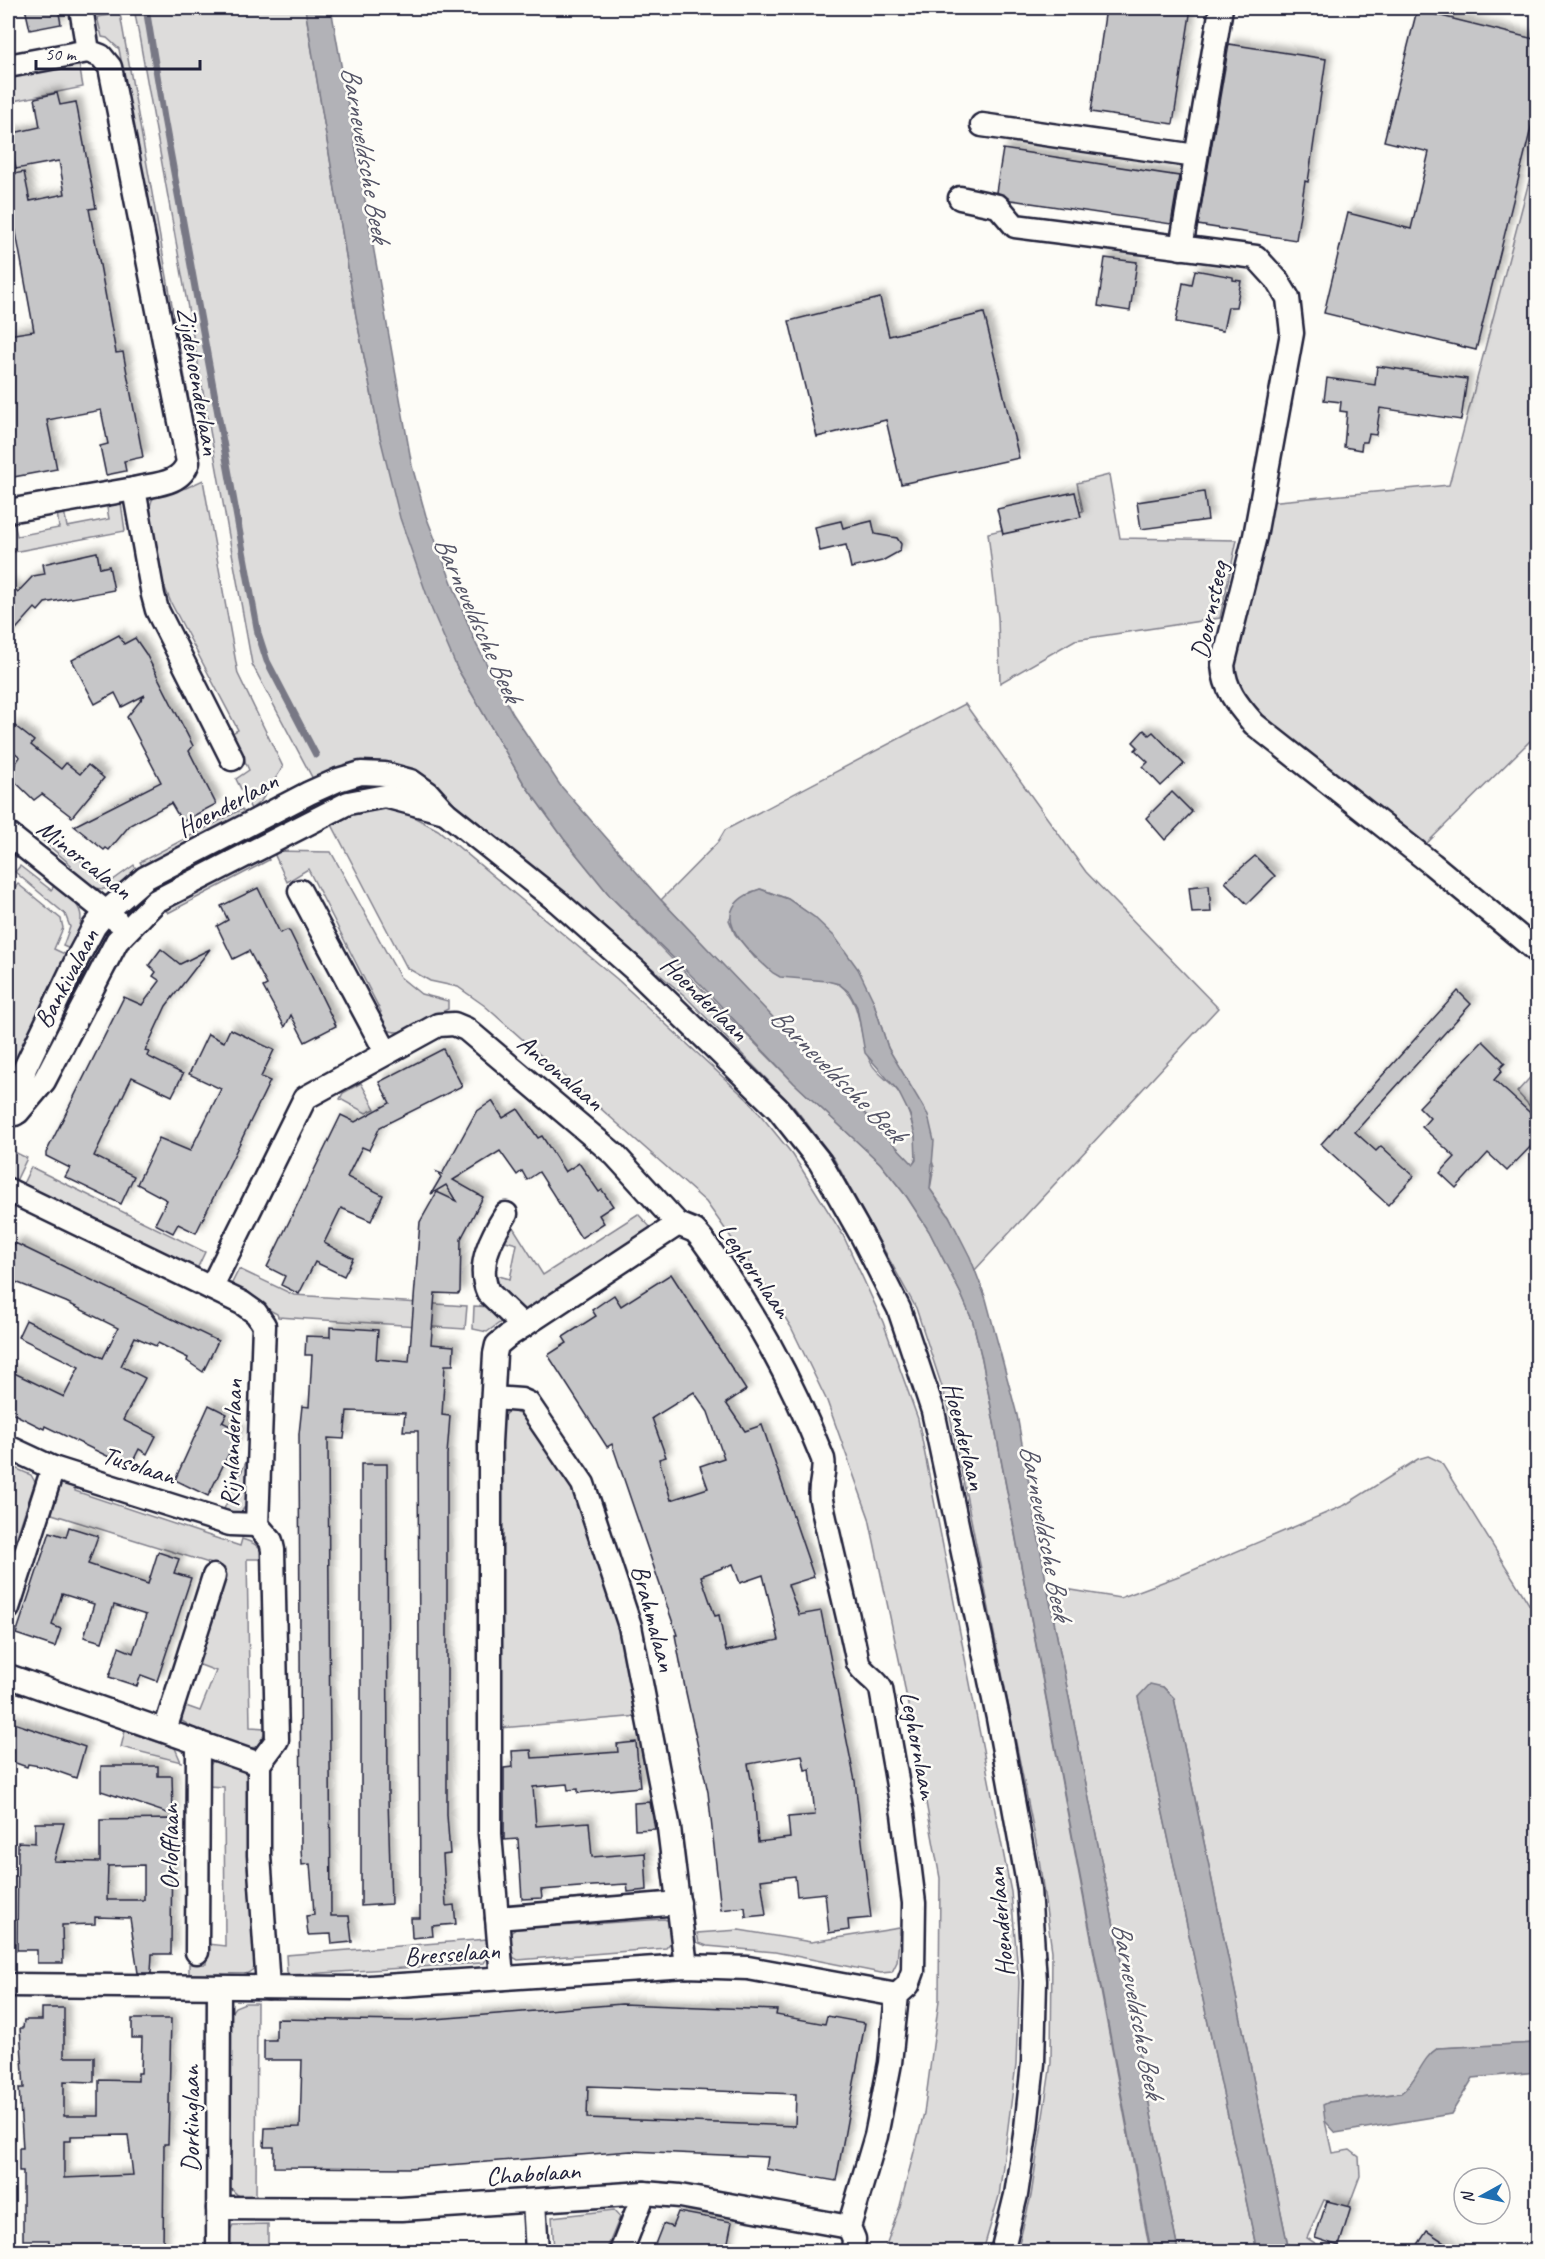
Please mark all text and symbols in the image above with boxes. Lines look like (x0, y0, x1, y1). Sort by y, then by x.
scale bar (36, 33, 200, 71)
text: 50 m (45, 43, 78, 65)
water label: Barneveldsche Beek (334, 64, 399, 249)
street label: Zijdehoenderlaan (169, 305, 228, 458)
water label: Barneveldsche Beek (426, 531, 532, 712)
street label: Doornsteeg (1183, 557, 1236, 662)
street label: Hoenderlaan (171, 764, 284, 845)
street label: Minorcalaan (30, 812, 139, 907)
street label: Bankivalaan (26, 923, 107, 1034)
street label: Hoenderlaan (654, 948, 756, 1049)
water label: Barneveldsche Beek (763, 1000, 916, 1153)
street label: Anconalaan (511, 1027, 611, 1118)
street label: Leghornlaan (710, 1216, 800, 1325)
street label: Rijnlanderlaan (213, 1378, 250, 1508)
street label: Hoenderlaan (935, 1379, 994, 1494)
street label: Tusolaan (98, 1438, 181, 1493)
water label: Barneveldsche Beek (1012, 1442, 1081, 1627)
street label: Brahmalaan (623, 1561, 684, 1675)
street label: Leghornlaan (892, 1688, 945, 1803)
street label: Orlofflaan (153, 1803, 186, 1890)
street label: Hoenderlaan (979, 1865, 1022, 1978)
water label: Barneveldsche Beek (1104, 1920, 1173, 2105)
street label: Bresselaan (403, 1934, 501, 1973)
street label: Dorkinglaan (174, 2064, 207, 2173)
street label: Chabolaan (485, 2154, 583, 2193)
north arrow (1452, 2166, 1512, 2226)
text: N (1457, 2189, 1479, 2204)

